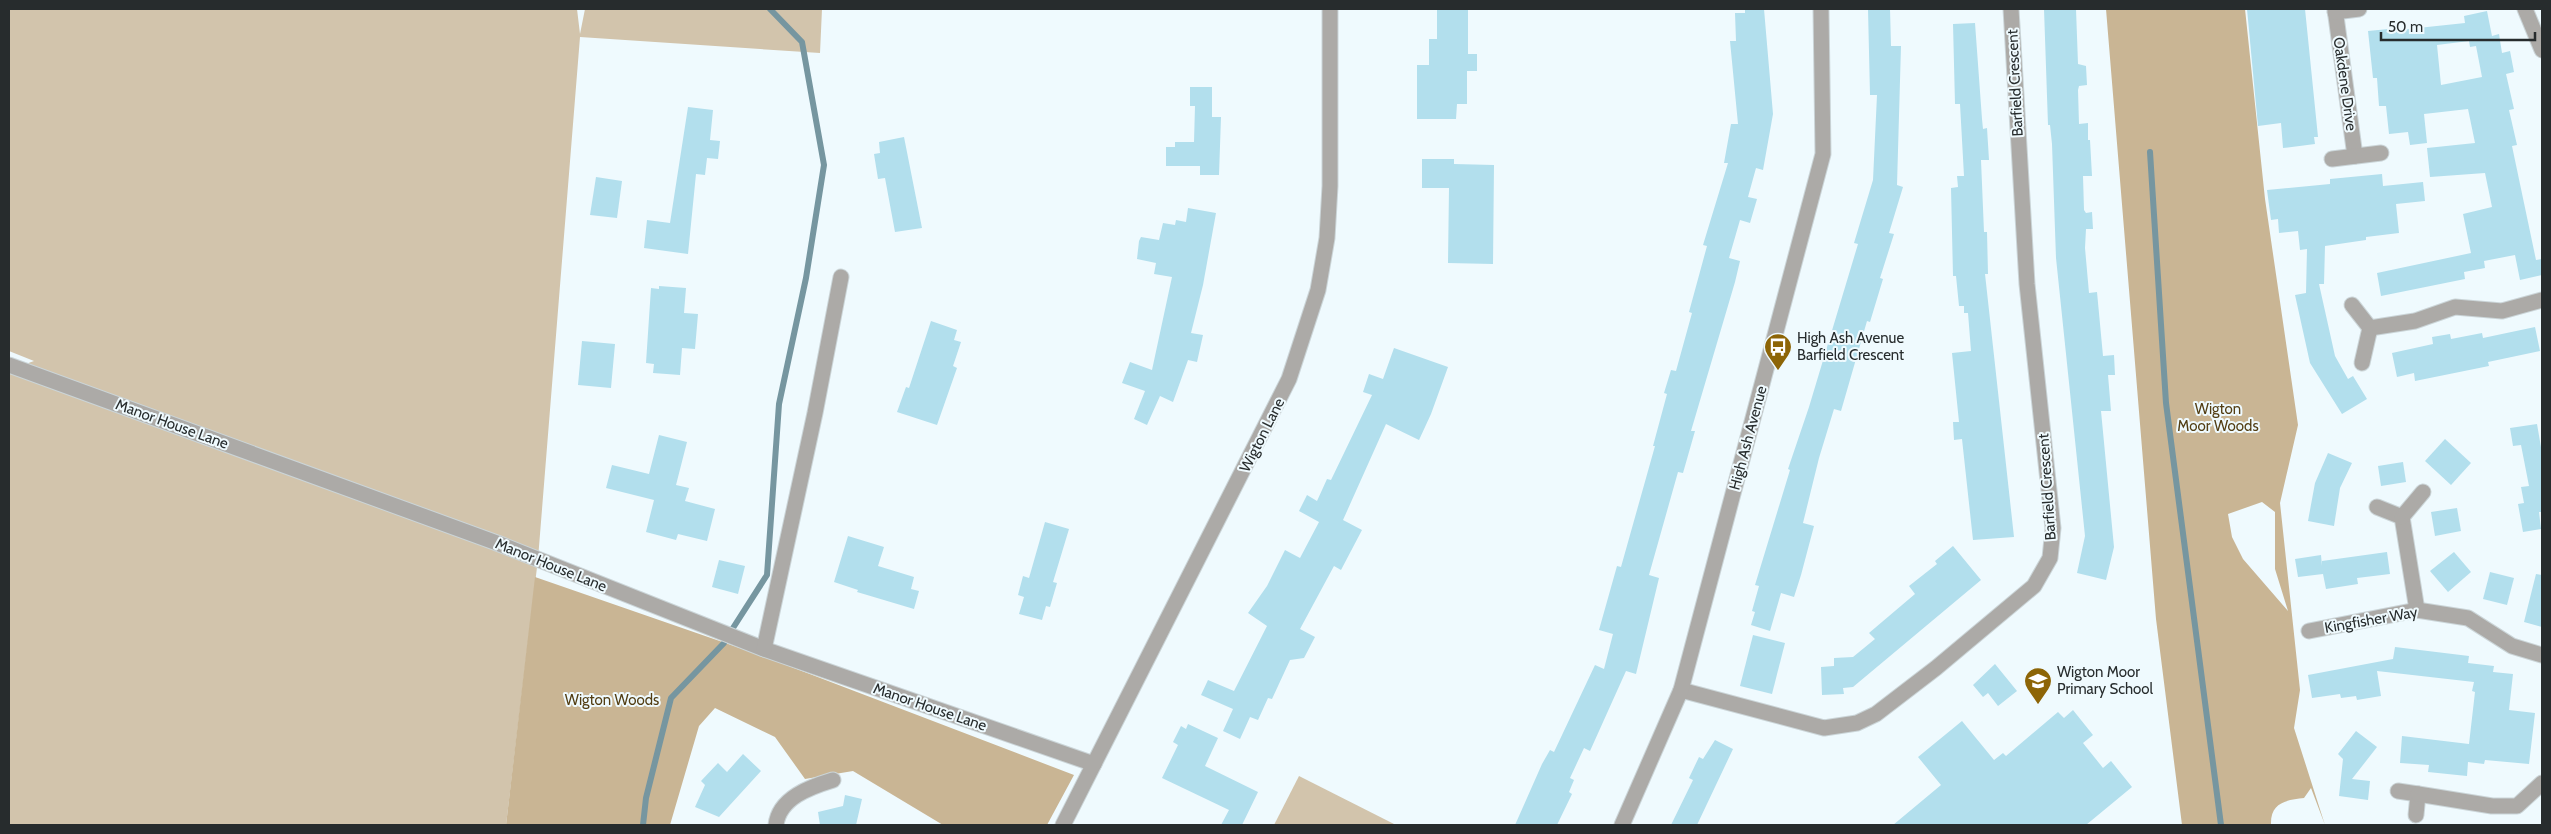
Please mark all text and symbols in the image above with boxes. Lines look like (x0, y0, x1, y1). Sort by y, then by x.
scale bar (2381, 10, 2535, 42)
text: 50 m (2388, 18, 2423, 36)
street label: Barfield Crescent (2003, 29, 2027, 137)
street label: Oakdene Drive (2330, 36, 2361, 132)
place label: High Ash Avenue Barfield Crescent (1797, 329, 1904, 364)
bus stop icon: High Ash Avenue Barfield Crescent (1763, 332, 1793, 371)
street label: High Ash Avenue (1725, 384, 1771, 492)
street label: Manor House Lane (113, 395, 231, 453)
street label: Wigton Lane (1236, 395, 1288, 475)
park label: Wigton Moor Woods (2177, 400, 2259, 435)
street label: Barfield Crescent (2034, 433, 2060, 541)
street label: Manor House Lane (493, 534, 610, 596)
street label: Kingfisher Way (2323, 603, 2419, 637)
place label: Wigton Moor Primary School (2057, 663, 2154, 698)
school or university icon: Wigton Moor Primary School (2023, 666, 2053, 705)
street label: Manor House Lane (871, 679, 989, 735)
park label: Wigton Woods (565, 691, 659, 709)

